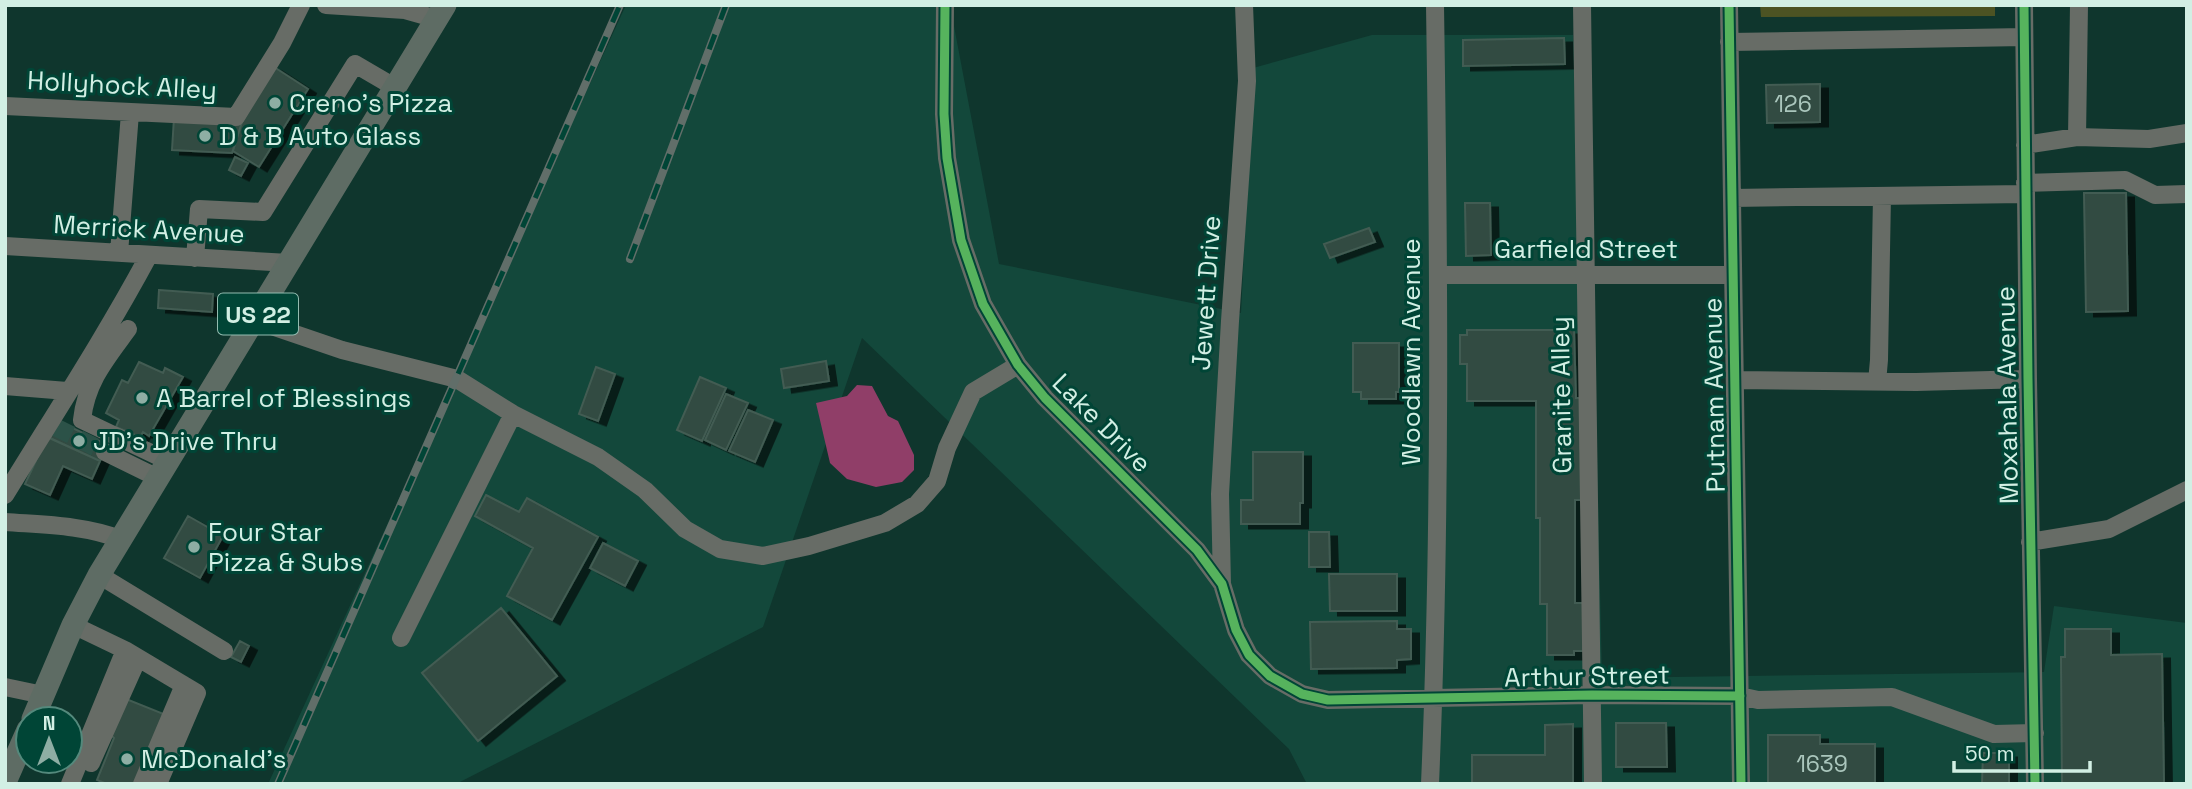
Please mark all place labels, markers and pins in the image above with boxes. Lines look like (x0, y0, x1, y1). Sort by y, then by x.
place label: Creno's Pizza (289, 86, 452, 120)
marker: Creno's Pizza (267, 95, 283, 111)
place label: D & B Auto Glass (219, 119, 421, 153)
marker: D & B Auto Glass (197, 128, 213, 144)
place label: A Barrel of Blessings (156, 381, 411, 415)
marker: A Barrel of Blessings (134, 390, 150, 406)
place label: JD's Drive Thru (93, 424, 277, 458)
marker: JD's Drive Thru (71, 433, 87, 449)
place label: Four Star Pizza & Subs (208, 515, 363, 579)
marker: Four Star Pizza & Subs (186, 539, 202, 555)
place label: McDonald's (141, 742, 286, 776)
marker: McDonald's (119, 751, 135, 767)

